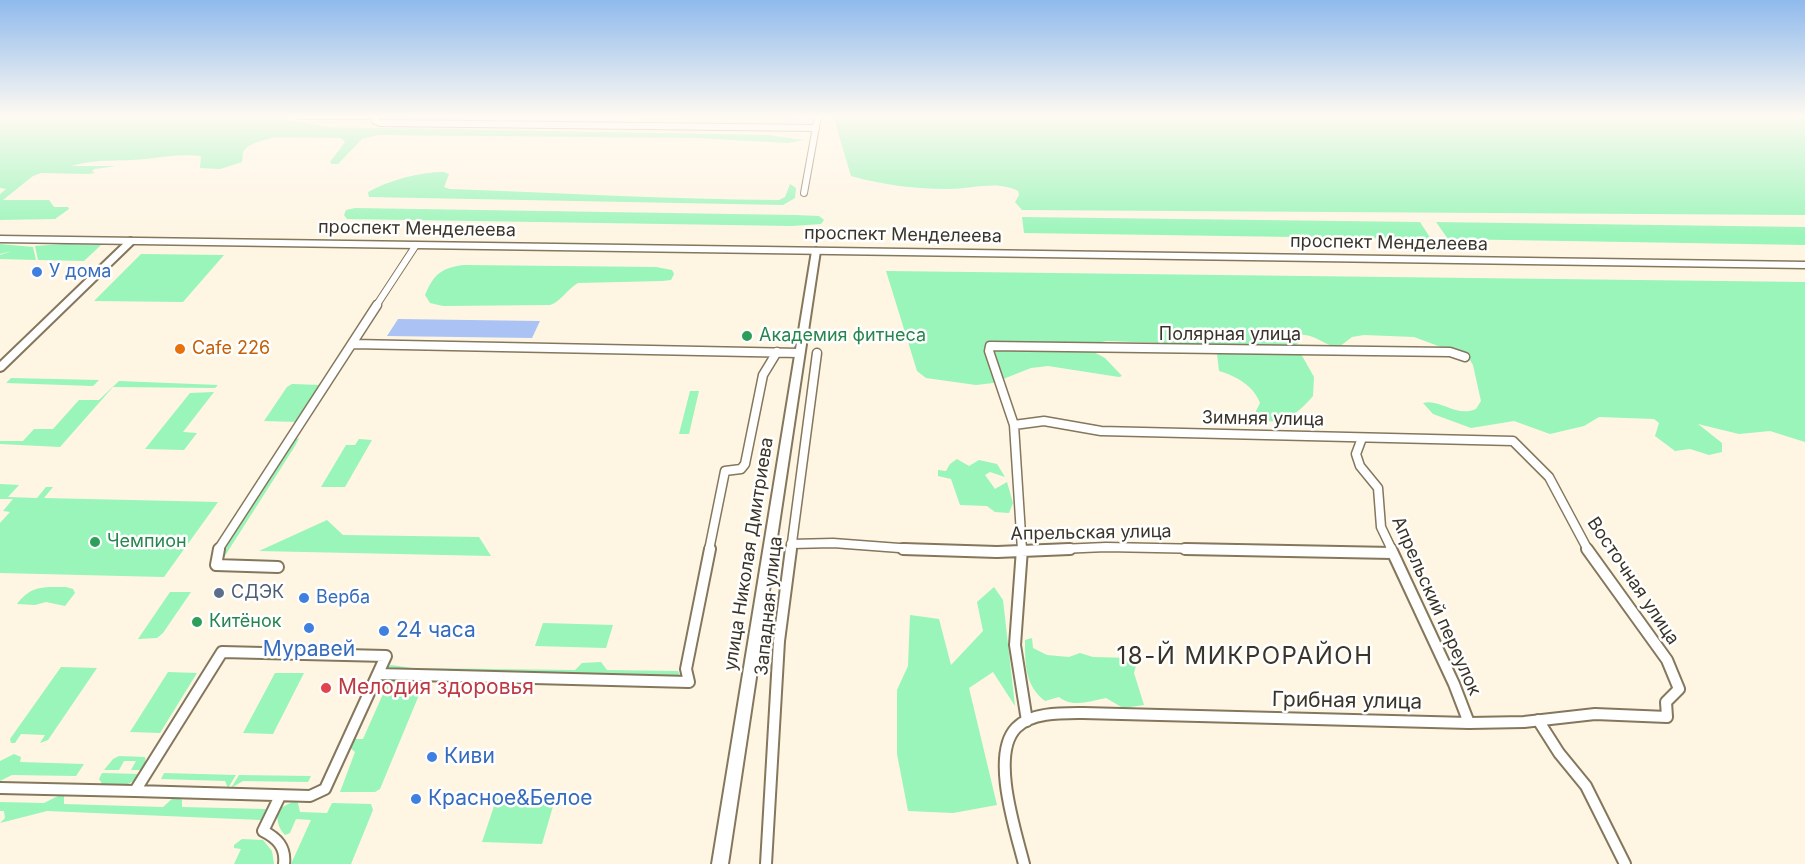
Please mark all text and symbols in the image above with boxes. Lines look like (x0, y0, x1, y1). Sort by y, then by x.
street label: проспект Менделеева (318, 216, 516, 242)
street label: проспект Менделеева (804, 222, 1002, 248)
street label: проспект Менделеева (1290, 230, 1488, 256)
place label: У дома (49, 261, 111, 283)
marker: У дома (30, 265, 44, 279)
street label: Полярная улица (1159, 324, 1301, 346)
place label: Академия фитнеса (759, 325, 926, 347)
marker: Академия фитнеса (740, 329, 754, 343)
place label: Cafe 226 (192, 338, 270, 360)
marker: Cafe 226 (173, 342, 187, 356)
street label: Зимняя улица (1202, 407, 1324, 431)
street label: улица Николая Дмитриева (720, 436, 778, 672)
street label: Апрельский переулок (1387, 513, 1485, 699)
street label: Восточная улица (1582, 513, 1684, 649)
street label: Апрельская улица (1010, 521, 1172, 545)
place label: Чемпион (107, 531, 187, 553)
marker: Чемпион (88, 535, 102, 549)
street label: Западная улица (751, 535, 787, 677)
place label: СДЭК (231, 582, 284, 604)
marker: СДЭК (212, 586, 226, 600)
place label: Верба (316, 587, 370, 609)
marker: Верба (297, 591, 311, 605)
place label: Китёнок (209, 611, 282, 633)
marker: Китёнок (190, 615, 204, 629)
place label: 24 часа (396, 618, 476, 644)
marker: Муравей (302, 621, 316, 635)
marker: 24 часа (377, 624, 391, 638)
place label: Муравей (263, 637, 355, 663)
district label: 18-Й МИКРОРАЙОН (1117, 643, 1373, 671)
place label: Мелодия здоровья (338, 675, 534, 701)
marker: Мелодия здоровья (319, 681, 333, 695)
street label: Грибная улица (1272, 687, 1422, 715)
place label: Киви (444, 744, 495, 770)
marker: Киви (425, 750, 439, 764)
place label: Красное&Белое (428, 786, 592, 812)
marker: Красное&Белое (409, 792, 423, 806)

